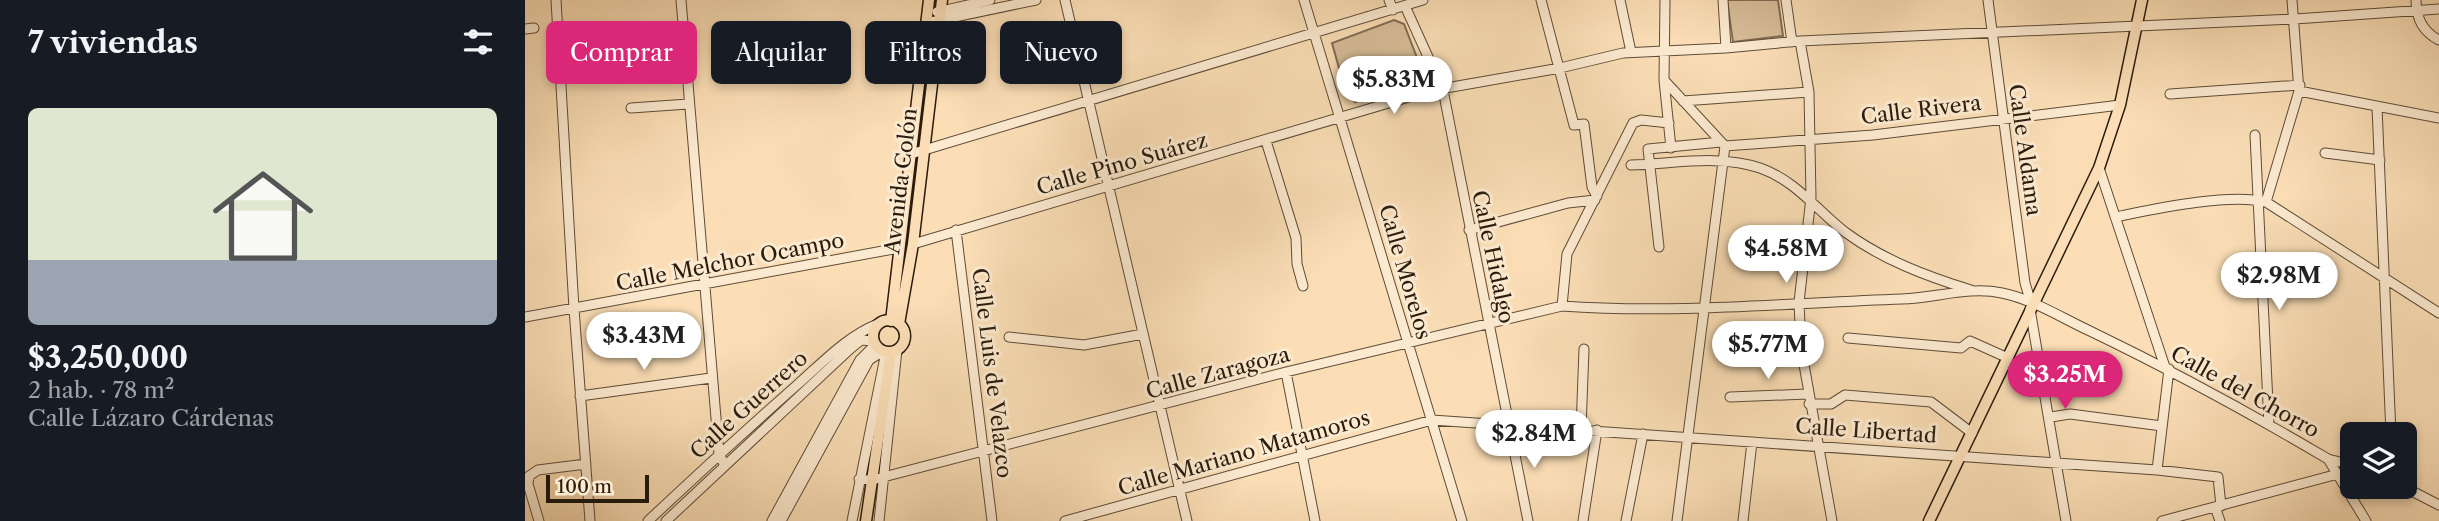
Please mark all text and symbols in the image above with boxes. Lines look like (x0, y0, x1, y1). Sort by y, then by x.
chip: Comprar (546, 21, 697, 84)
chip: Alquilar (711, 21, 851, 84)
chip: Filtros (865, 21, 986, 84)
chip: Nuevo (1000, 21, 1122, 84)
icon: filters (459, 23, 497, 61)
text: 7 viviendas (28, 24, 198, 61)
pin: $5.83M (1337, 57, 1451, 116)
text: $5.83M (1352, 65, 1436, 93)
street label: Calle Aldama (2004, 83, 2047, 218)
street label: Calle Rivera (1859, 90, 1983, 129)
street label: Avenida Colón (879, 107, 922, 256)
street label: Calle Pino Suárez (1033, 127, 1210, 200)
icon: home (200, 153, 326, 279)
street label: Calle Hidalgo (1467, 188, 1520, 326)
street label: Calle Morelos (1374, 201, 1437, 342)
pin: $4.58M (1729, 226, 1843, 285)
street label: Calle Melchor Ocampo (614, 227, 846, 296)
text: $4.58M (1744, 234, 1828, 262)
pin: $2.98M (2222, 252, 2336, 312)
text: $2.98M (2237, 261, 2321, 289)
street label: Calle Luis de Velazco (967, 267, 1018, 479)
pin: $3.43M (587, 312, 701, 372)
text: $3.43M (602, 321, 686, 349)
pin: $5.77M (1711, 322, 1825, 381)
text: $5.77M (1728, 330, 1808, 358)
text: $3,250,000 (28, 339, 188, 376)
street label: Calle del Chorro (2167, 340, 2324, 443)
street label: Calle Zaragoza (1143, 341, 1293, 404)
street label: Calle Guerrero (685, 345, 813, 464)
pin: $3.25M (2008, 352, 2122, 411)
text: $3.25M (2024, 360, 2106, 388)
text: 2 hab. · 78 m² (28, 376, 174, 404)
text: Calle Lázaro Cárdenas (28, 404, 274, 432)
street label: Calle Mariano Matamoros (1115, 405, 1373, 500)
pin: $2.84M (1477, 410, 1591, 470)
street label: Calle Libertad (1794, 413, 1938, 448)
text: $2.84M (1491, 419, 1577, 447)
map controls (2340, 422, 2417, 499)
button: layers (2340, 422, 2417, 499)
scale bar (546, 472, 649, 504)
text: 100 m (557, 475, 612, 498)

